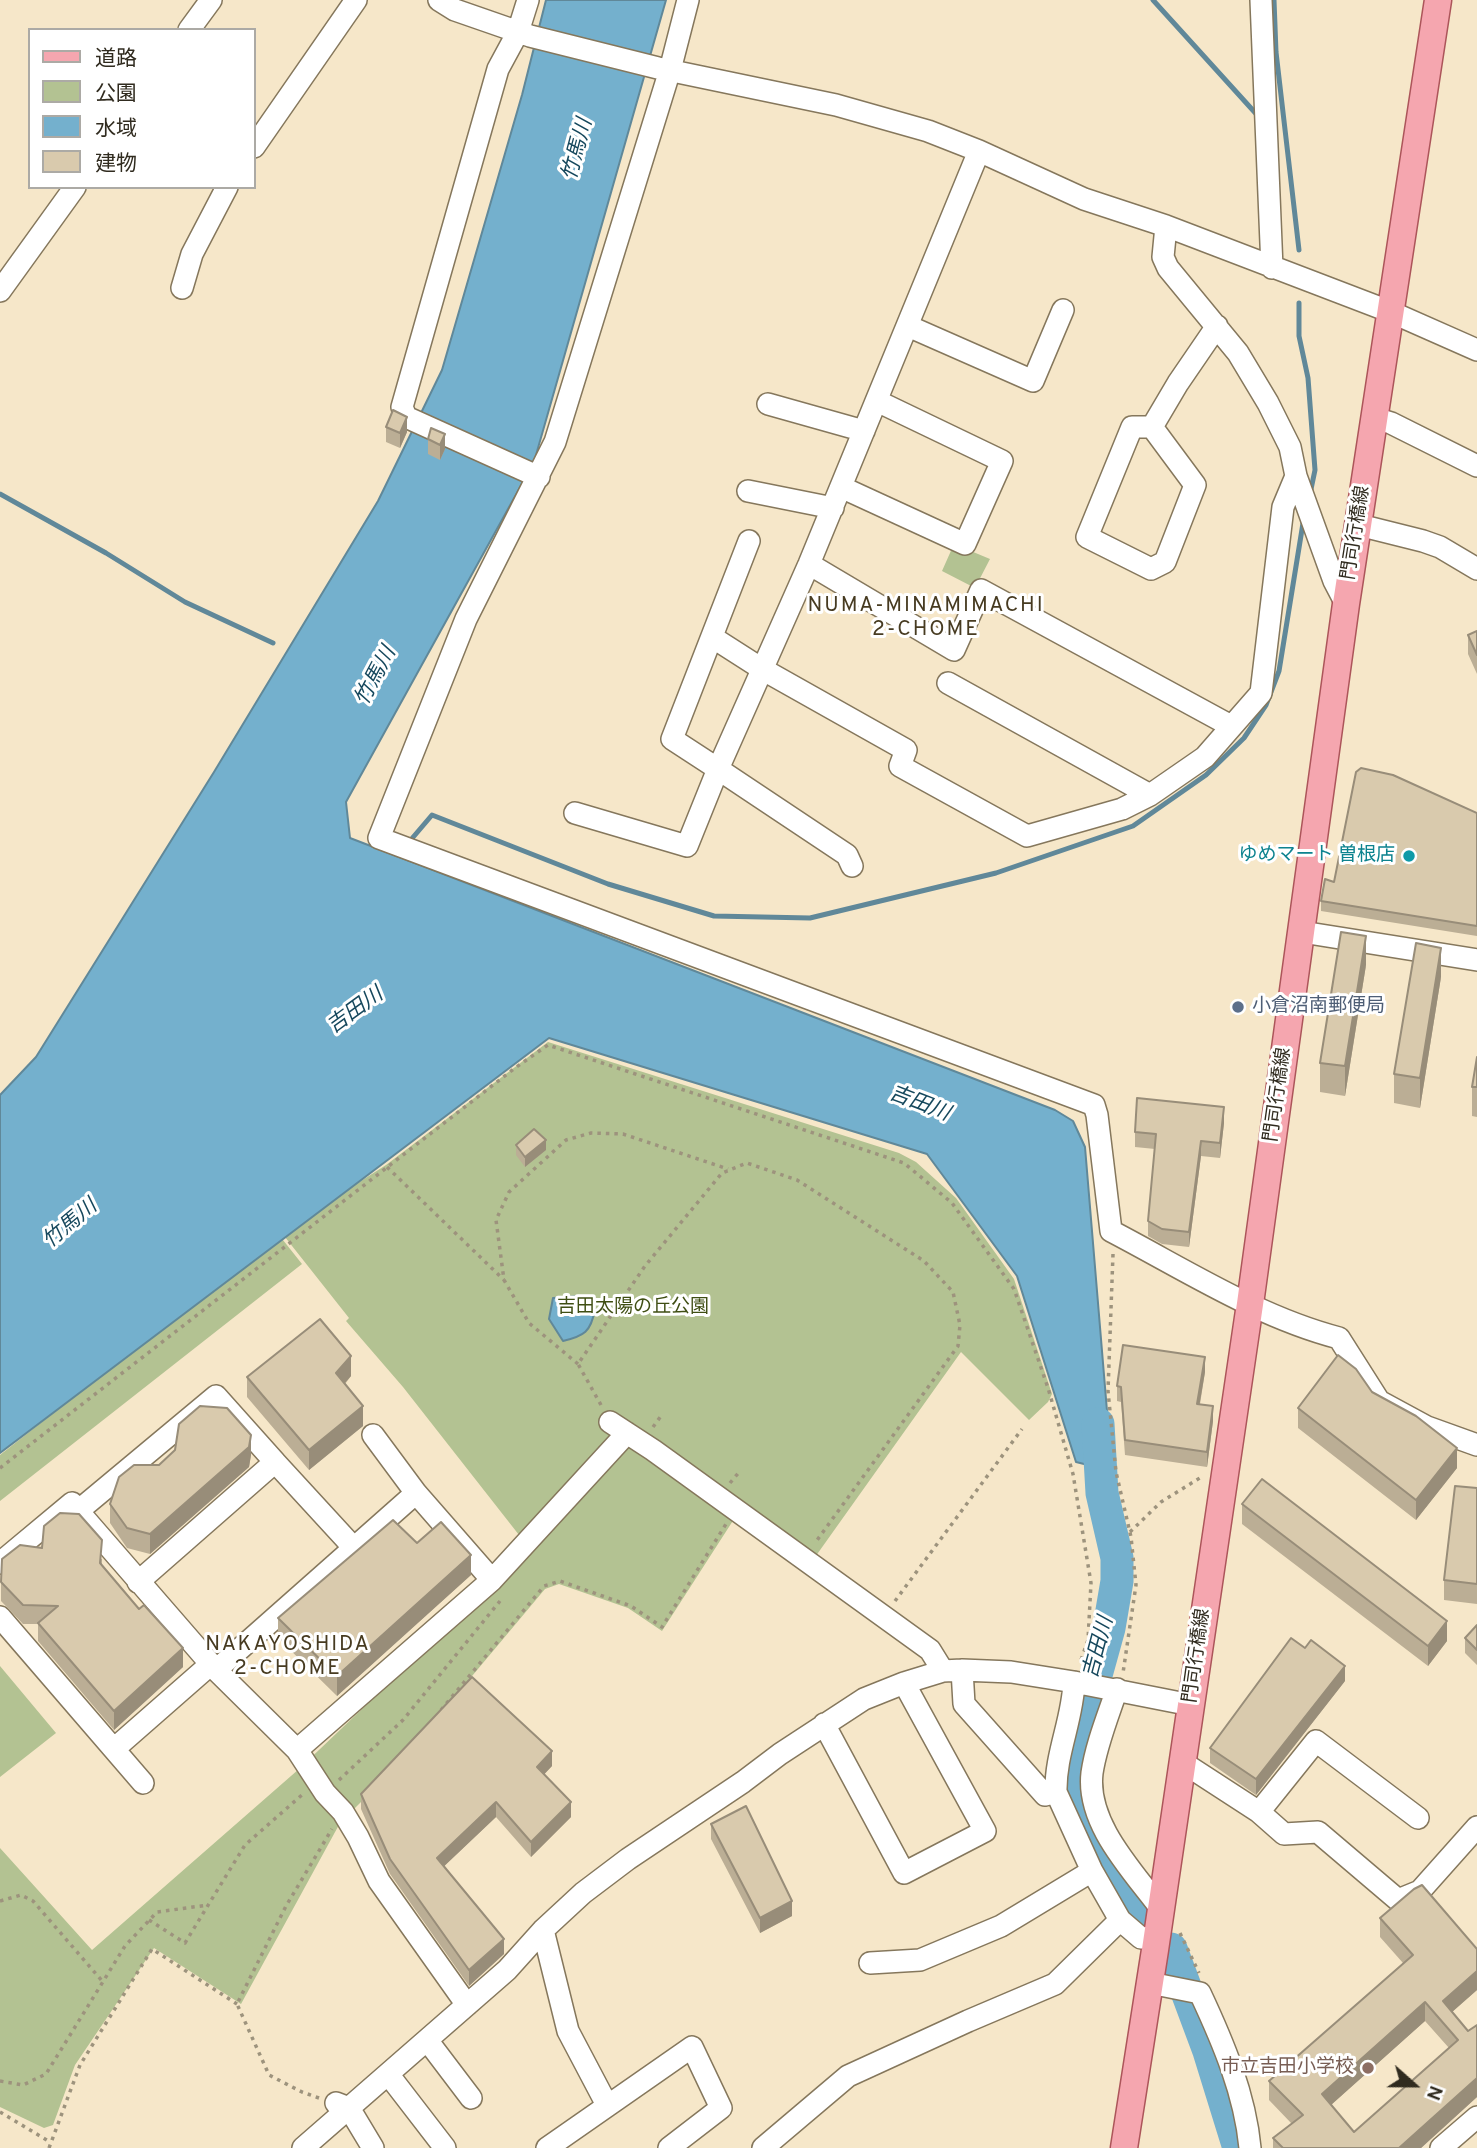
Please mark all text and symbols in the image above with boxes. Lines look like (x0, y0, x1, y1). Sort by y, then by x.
legend (28, 28, 256, 189)
text: 道路 (95, 46, 137, 73)
text: 公園 (95, 81, 137, 108)
text: 水域 (95, 116, 137, 143)
water label: 竹馬川 (559, 116, 599, 184)
text: 建物 (95, 151, 137, 178)
street label: 門司行橋線 (1338, 484, 1376, 582)
district label: NUMA-MINAMIMACHI 2-CHOME (809, 594, 1043, 644)
water label: 竹馬川 (351, 643, 403, 711)
place label: ゆめマート 曽根店 (1239, 845, 1395, 867)
marker: ゆめマート 曽根店 (1401, 848, 1417, 864)
water label: 吉田川 (323, 983, 389, 1041)
place label: 小倉沼南郵便局 (1252, 996, 1385, 1018)
marker: 小倉沼南郵便局 (1230, 999, 1246, 1015)
street label: 門司行橋線 (1261, 1046, 1297, 1144)
water label: 吉田川 (885, 1082, 953, 1128)
water label: 竹馬川 (39, 1195, 103, 1255)
park label: 吉田太陽の丘公園 (557, 1297, 709, 1319)
street label: 門司行橋線 (1180, 1607, 1216, 1705)
water label: 吉田川 (1080, 1614, 1120, 1682)
district label: NAKAYOSHIDA 2-CHOME (207, 1633, 369, 1683)
north arrow (1379, 2050, 1449, 2120)
place label: 市立吉田小学校 (1221, 2057, 1354, 2079)
marker: 市立吉田小学校 (1360, 2060, 1376, 2076)
text: N (1420, 2082, 1447, 2103)

